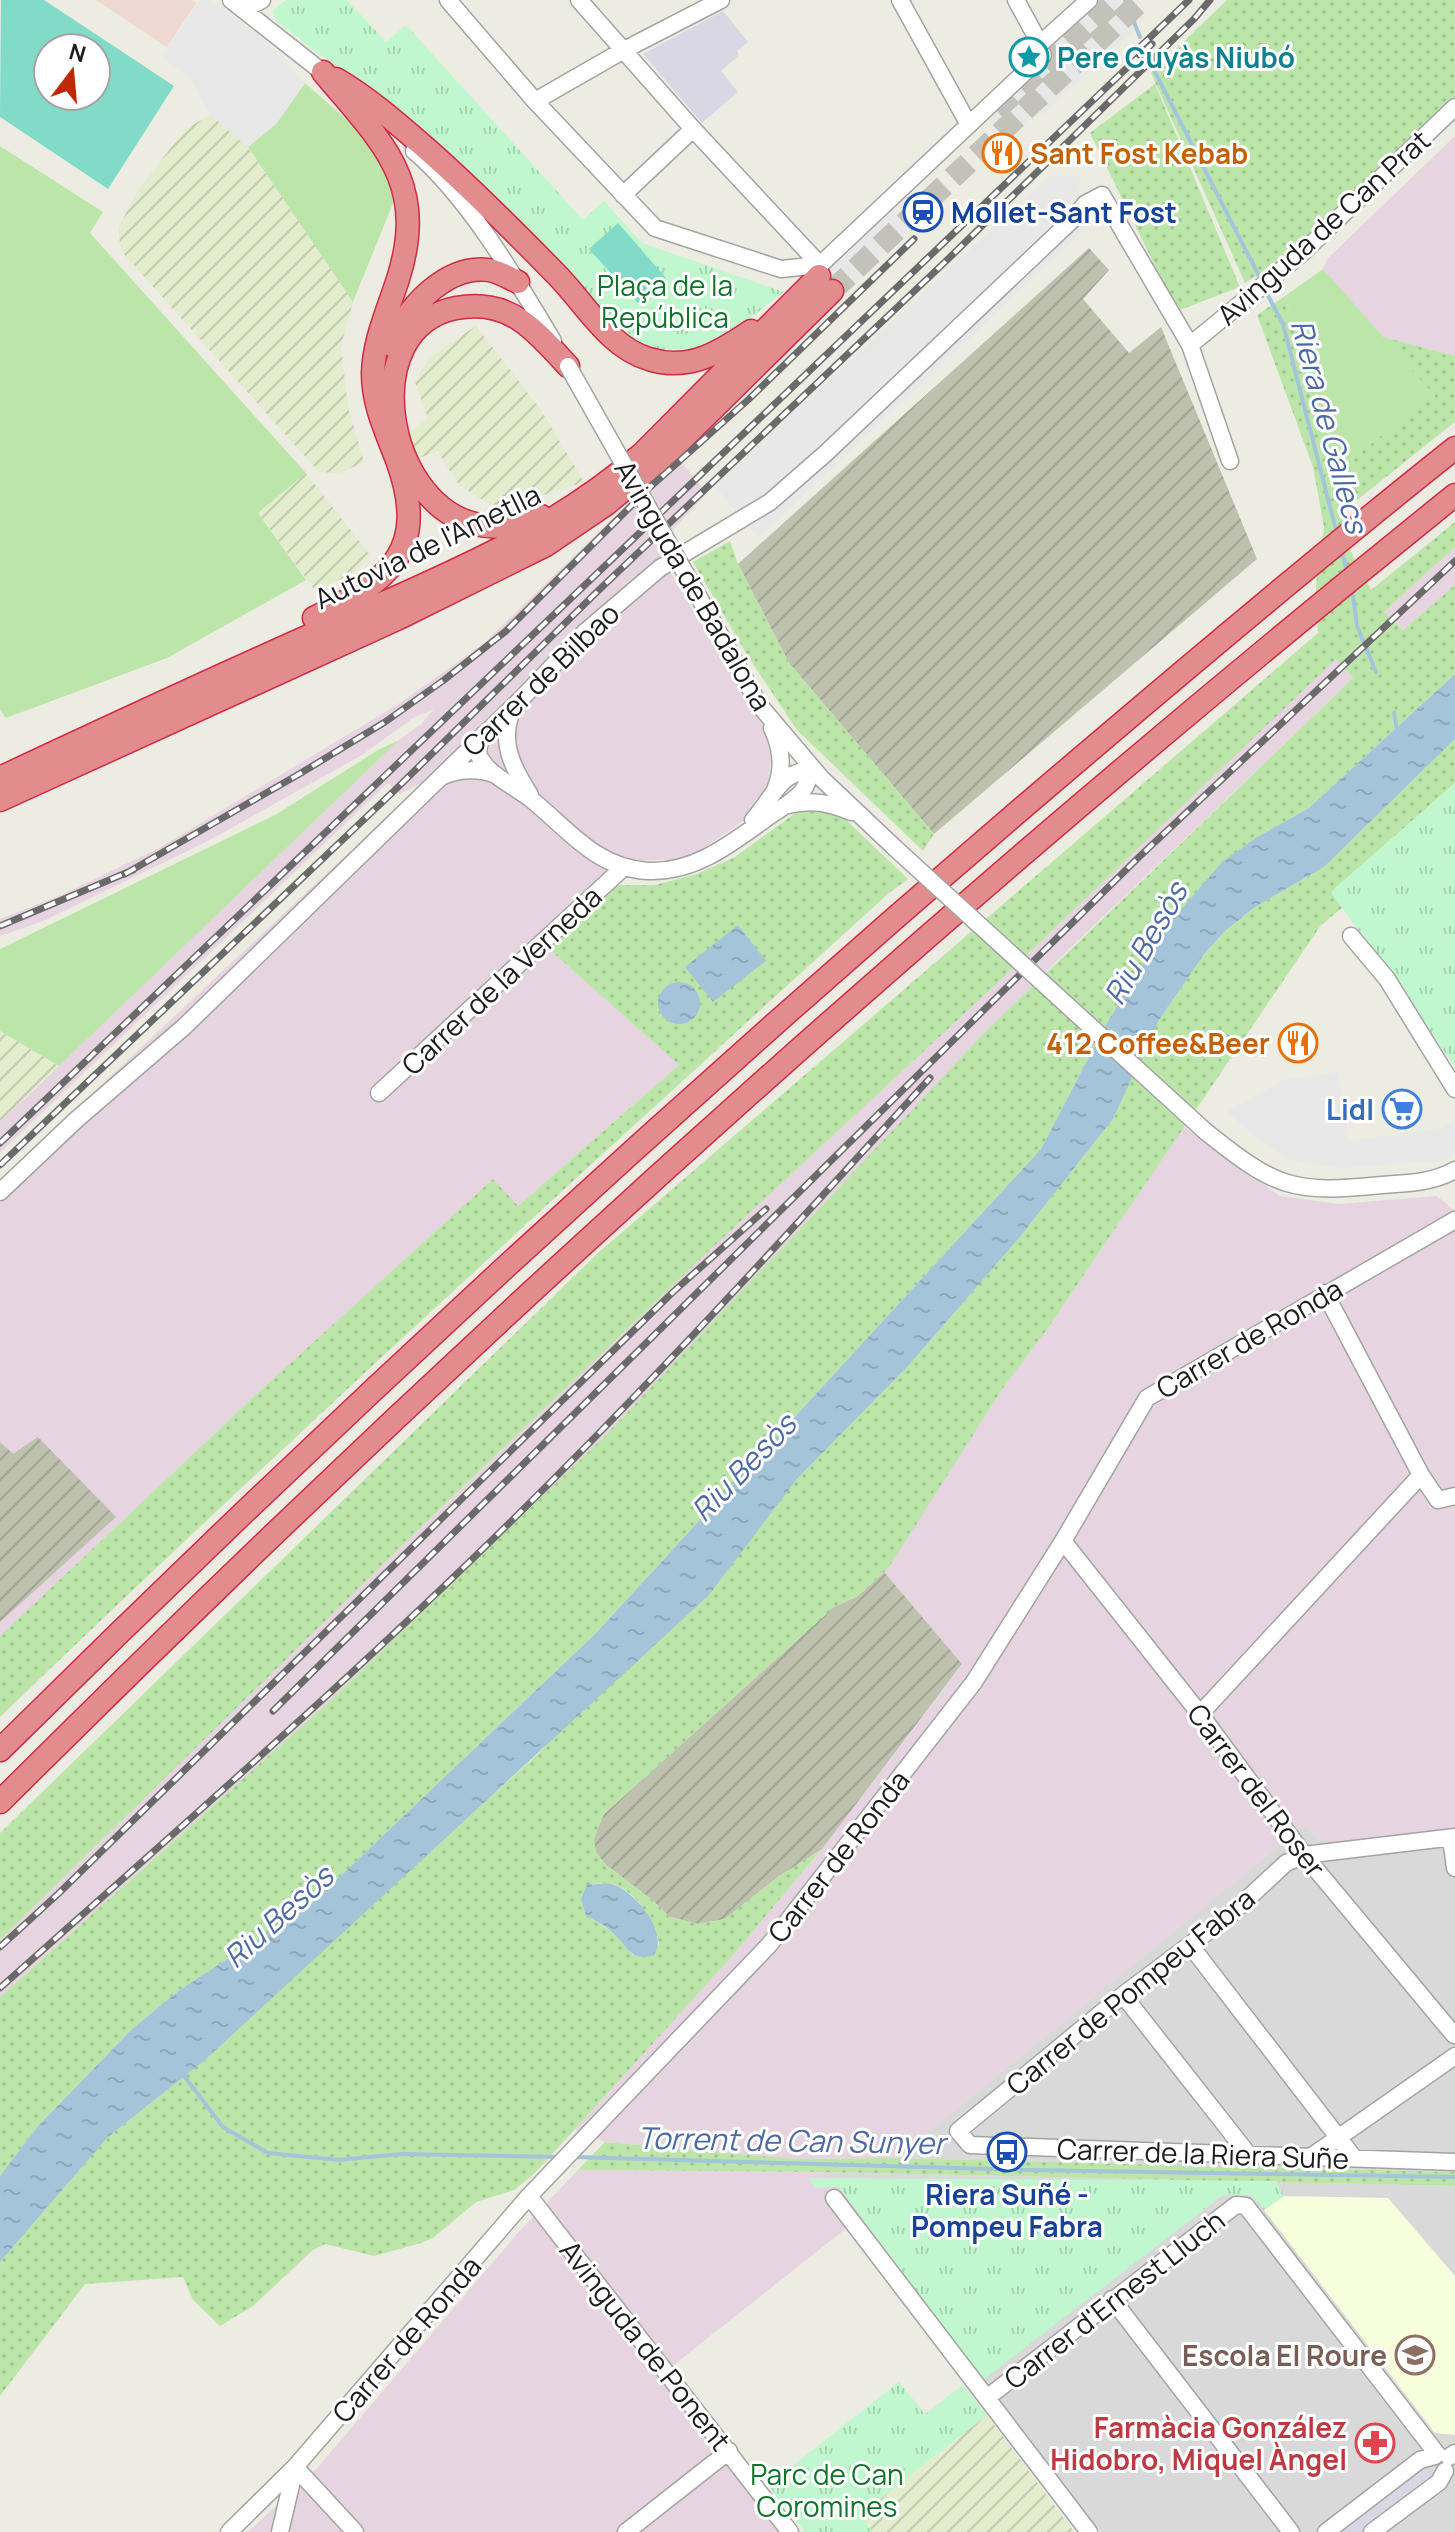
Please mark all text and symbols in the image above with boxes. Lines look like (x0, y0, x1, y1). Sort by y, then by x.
north arrow (32, 32, 112, 112)
text: N (66, 36, 89, 69)
place icon: Pere Cuyàs Niubó (1008, 36, 1050, 78)
place label: Pere Cuyàs Niubó (1057, 38, 1295, 76)
street label: Avinguda de Can Prat (1208, 121, 1438, 333)
restaurant icon: Sant Fost Kebab (981, 132, 1023, 174)
place label: Sant Fost Kebab (1030, 134, 1248, 172)
station icon: Mollet-Sant Fost (902, 191, 944, 233)
place label: Mollet-Sant Fost (951, 193, 1177, 231)
park label: Plaça de la República (597, 266, 733, 336)
water label: Riera de Gallecs (1282, 315, 1379, 539)
street label: Avinguda de Badalona (607, 453, 781, 717)
street label: Autovia de l'Ametlla (307, 475, 547, 617)
street label: Carrer de Bilbao (453, 594, 627, 764)
water label: Riu Besòs (1094, 872, 1198, 1012)
street label: Carrer de la Verneda (393, 877, 609, 1083)
restaurant icon: 412 Coffee&Beer (1277, 1022, 1319, 1064)
place label: 412 Coffee&Beer (1046, 1024, 1270, 1062)
supermarket icon: Lidl (1381, 1088, 1423, 1130)
place label: Lidl (1326, 1090, 1374, 1128)
street label: Carrer de Ronda (1149, 1269, 1349, 1407)
water label: Riu Besòs (681, 1403, 806, 1530)
street label: Carrer del Roser (1179, 1696, 1335, 1884)
street label: Carrer de Ronda (759, 1762, 917, 1950)
water label: Riu Besòs (214, 1854, 343, 1976)
street label: Carrer de Pompeu Fabra (998, 1879, 1262, 2103)
water label: Torrent de Can Sunyer (637, 2117, 949, 2163)
street label: Carrer de la Riera Suñe (1056, 2129, 1350, 2177)
bus stop icon: Riera Suñé - Pompeu Fabra (986, 2131, 1028, 2173)
place label: Riera Suñé - Pompeu Fabra (911, 2175, 1103, 2245)
street label: Carrer d'Ernest Lluch (996, 2201, 1232, 2397)
street label: Avinguda de Ponent (552, 2232, 740, 2458)
street label: Carrer de Ronda (323, 2248, 489, 2430)
school or university icon: Escola El Roure (1394, 2334, 1436, 2376)
place label: Escola El Roure (1182, 2336, 1387, 2374)
place label: Farmàcia González Hidobro, Miquel Àngel (1050, 2408, 1347, 2478)
pharmacy icon: Farmàcia González Hidobro, Miquel Àngel (1354, 2422, 1396, 2464)
park label: Parc de Can Coromines (750, 2455, 904, 2525)

